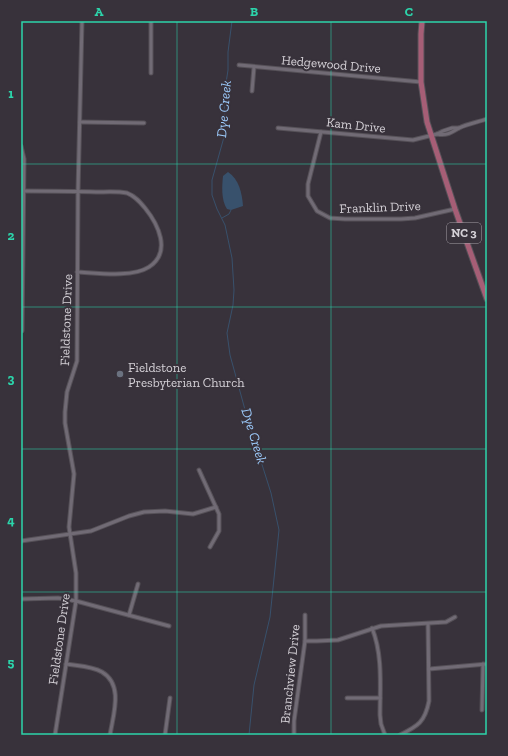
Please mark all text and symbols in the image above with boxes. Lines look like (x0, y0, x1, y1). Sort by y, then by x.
text: A (95, 4, 104, 19)
text: B (250, 4, 258, 19)
text: C (405, 4, 413, 19)
street label: Hedgewood Drive (281, 52, 381, 76)
water label: Dye Creek (213, 80, 235, 138)
text: 1 (8, 86, 14, 101)
street label: Kam Drive (326, 114, 386, 136)
street label: Franklin Drive (339, 198, 421, 216)
road number: NC 3 (447, 223, 481, 243)
text: 2 (8, 228, 15, 243)
street label: Fieldstone Drive (57, 274, 75, 366)
place label: Fieldstone Presbyterian Church (128, 360, 245, 390)
marker: Fieldstone Presbyterian Church (115, 369, 125, 379)
text: 3 (8, 371, 15, 386)
water label: Dye Creek (237, 406, 271, 466)
text: 4 (7, 513, 15, 528)
street label: Fieldstone Drive (45, 592, 73, 686)
street label: Branchview Drive (277, 624, 303, 724)
text: 5 (8, 655, 15, 670)

